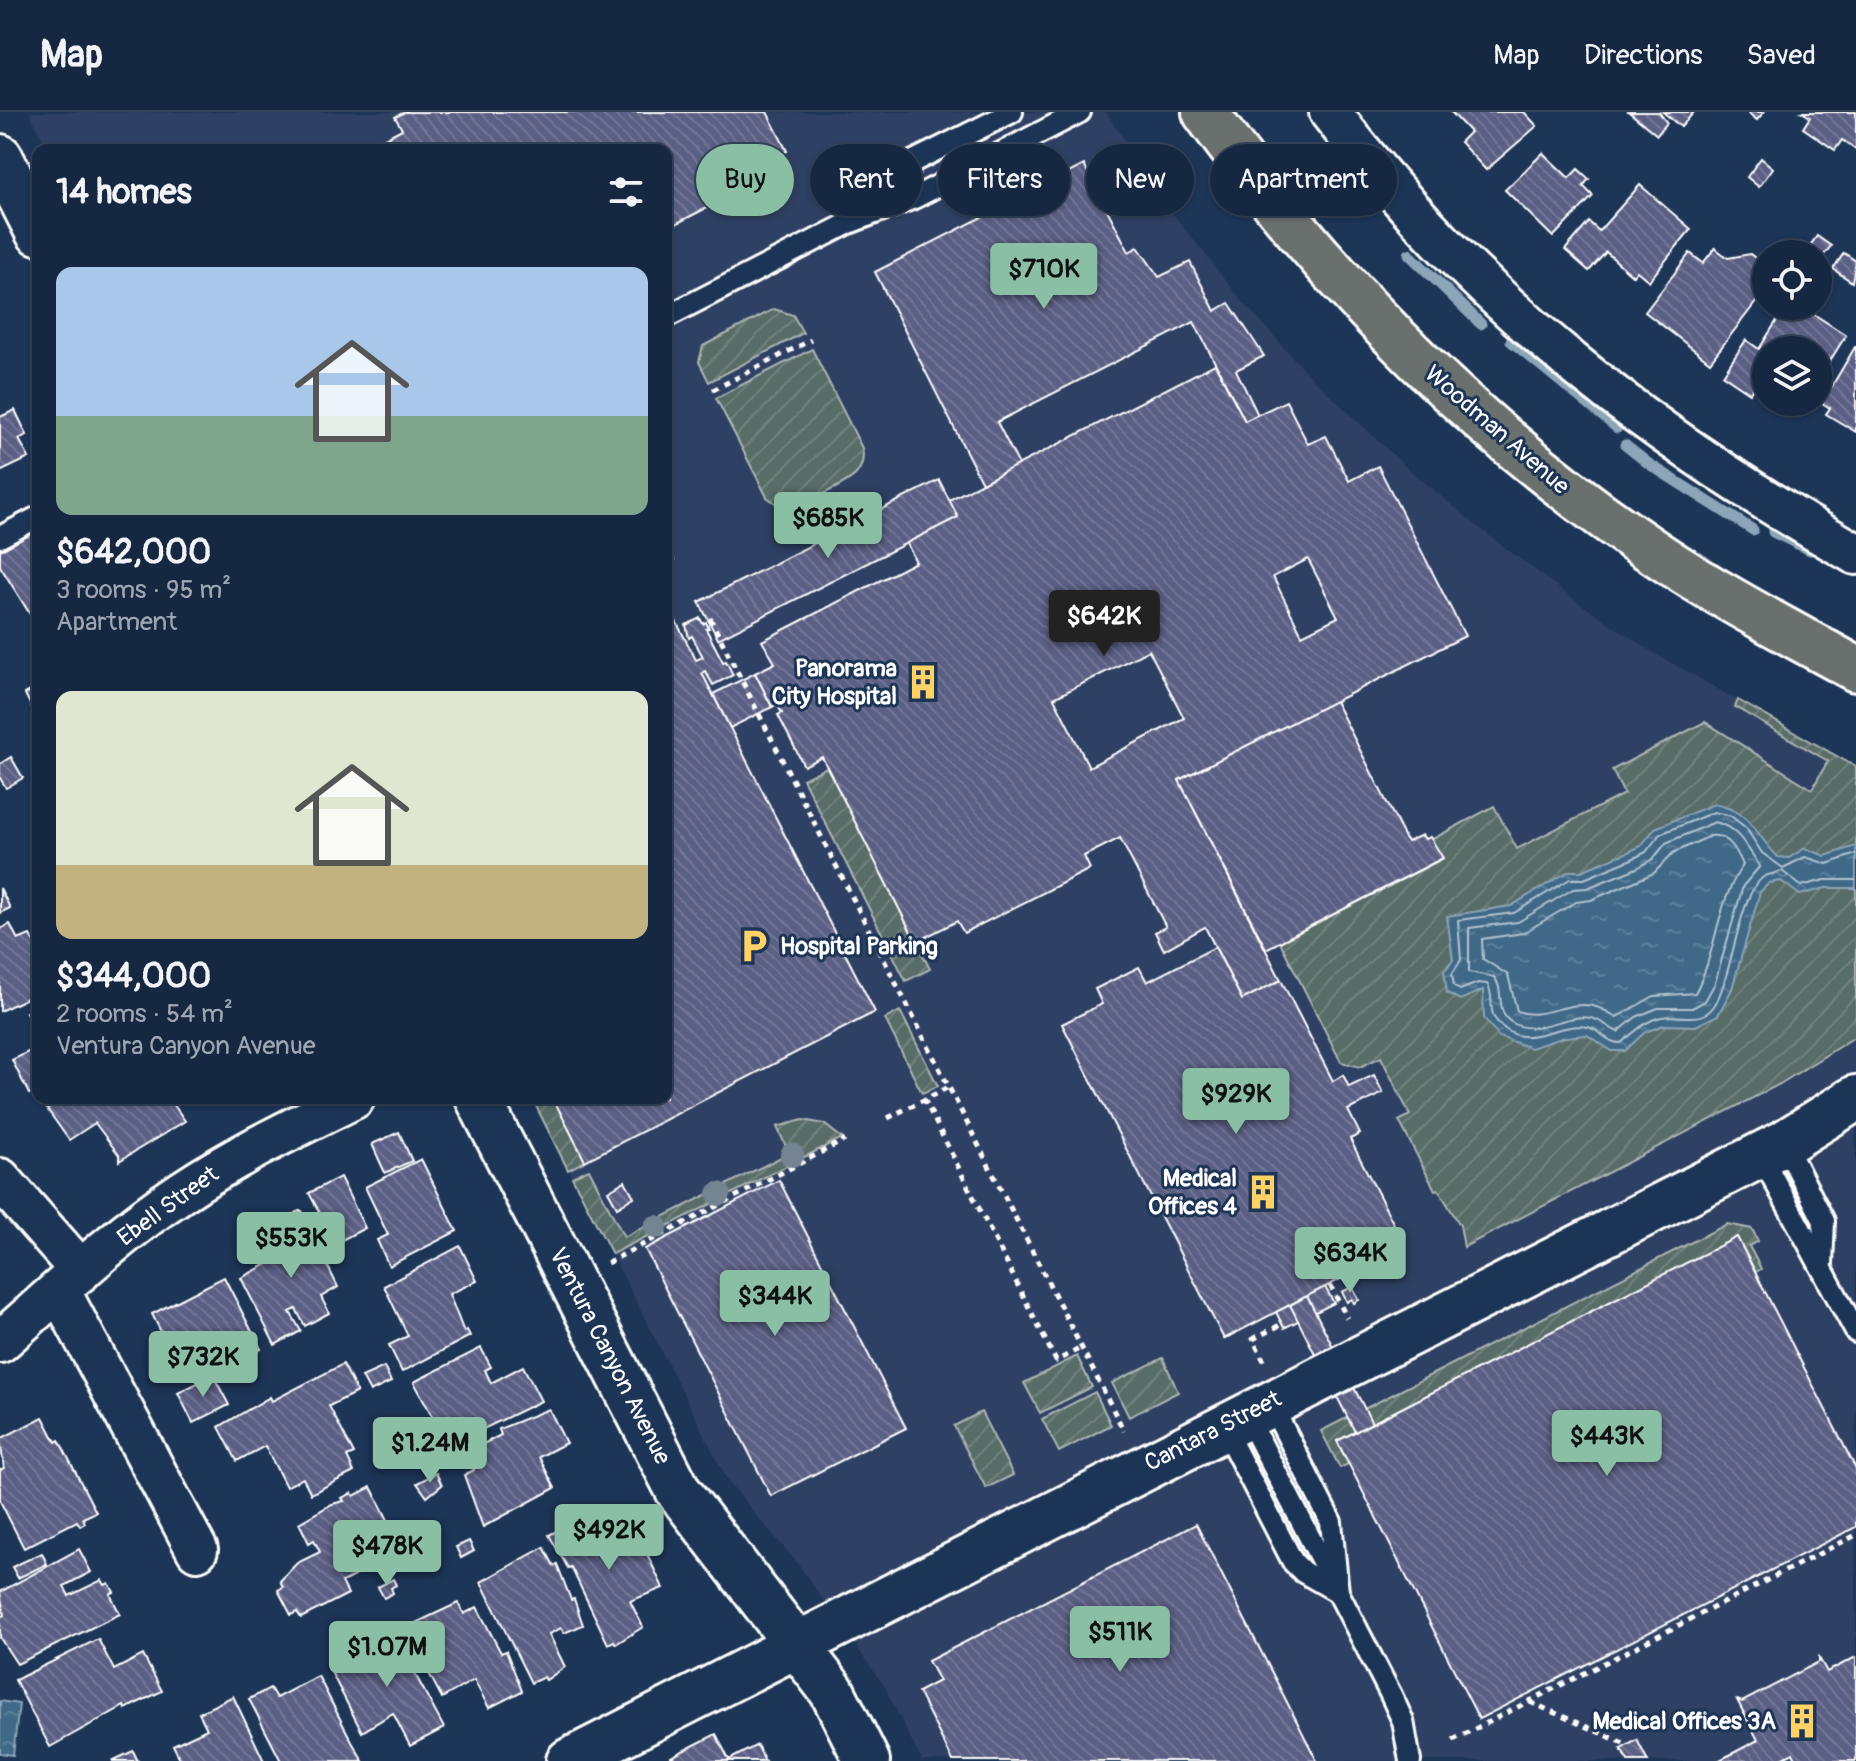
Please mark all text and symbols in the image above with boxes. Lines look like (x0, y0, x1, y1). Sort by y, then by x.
text: Map (40, 31, 103, 79)
text: Map (1493, 38, 1540, 73)
text: Directions (1584, 38, 1703, 73)
text: Saved (1747, 38, 1816, 73)
chip: Buy (696, 144, 794, 216)
chip: Rent (810, 144, 922, 216)
chip: Filters (938, 144, 1070, 216)
chip: New (1086, 144, 1194, 216)
chip: Apartment (1210, 144, 1397, 216)
icon: filters (604, 170, 648, 214)
text: 14 homes (56, 171, 192, 214)
map controls (1752, 240, 1832, 416)
button: locate (1752, 240, 1832, 320)
pin: $710K (988, 243, 1100, 311)
text: $710K (1008, 253, 1080, 285)
icon: home (280, 319, 424, 463)
button: layers (1752, 336, 1832, 416)
street label: Woodman Avenue (1419, 359, 1575, 501)
pin: $685K (772, 492, 884, 560)
text: $685K (792, 502, 864, 534)
text: $642,000 (56, 531, 211, 574)
text: 3 rooms · 95 m² (56, 574, 231, 606)
pin: $642K (1048, 590, 1160, 658)
text: $642K (1067, 600, 1141, 632)
text: Apartment (56, 606, 177, 638)
place label: Panorama City Hospital (772, 654, 897, 711)
building icon: Panorama City Hospital (904, 663, 942, 701)
icon: home (280, 743, 424, 887)
parking icon: Hospital Parking (735, 927, 773, 965)
place label: Hospital Parking (780, 932, 938, 961)
text: $344,000 (56, 955, 211, 998)
text: 2 rooms · 54 m² (56, 998, 233, 1030)
text: Ventura Canyon Avenue (56, 1030, 316, 1062)
pin: $929K (1180, 1068, 1292, 1136)
text: $929K (1200, 1078, 1272, 1110)
street label: Ebell Street (112, 1159, 224, 1252)
place label: Medical Offices 4 (1148, 1164, 1237, 1221)
building icon: Medical Offices 4 (1244, 1173, 1282, 1211)
pin: $553K (235, 1212, 347, 1280)
text: $553K (255, 1222, 327, 1254)
pin: $634K (1294, 1227, 1406, 1295)
text: $634K (1313, 1237, 1387, 1269)
street label: Ventura Canyon Avenue (543, 1243, 677, 1469)
pin: $344K (719, 1270, 831, 1338)
text: $344K (738, 1280, 812, 1312)
pin: $732K (147, 1331, 259, 1399)
text: $732K (167, 1341, 239, 1373)
street label: Cantara Street (1140, 1384, 1286, 1478)
pin: $443K (1551, 1410, 1663, 1478)
pin: $1.24M (365, 1417, 495, 1485)
text: $443K (1570, 1420, 1644, 1452)
text: $1.24M (391, 1427, 469, 1459)
pin: $492K (553, 1504, 665, 1572)
text: $492K (573, 1514, 645, 1546)
pin: $478K (331, 1520, 443, 1588)
text: $478K (351, 1530, 423, 1562)
pin: $511K (1064, 1606, 1176, 1674)
text: $511K (1088, 1616, 1152, 1648)
pin: $1.07M (322, 1621, 452, 1689)
text: $1.07M (347, 1631, 427, 1663)
building icon: Medical Offices 3A (1783, 1702, 1821, 1740)
place label: Medical Offices 3A (1592, 1707, 1776, 1736)

